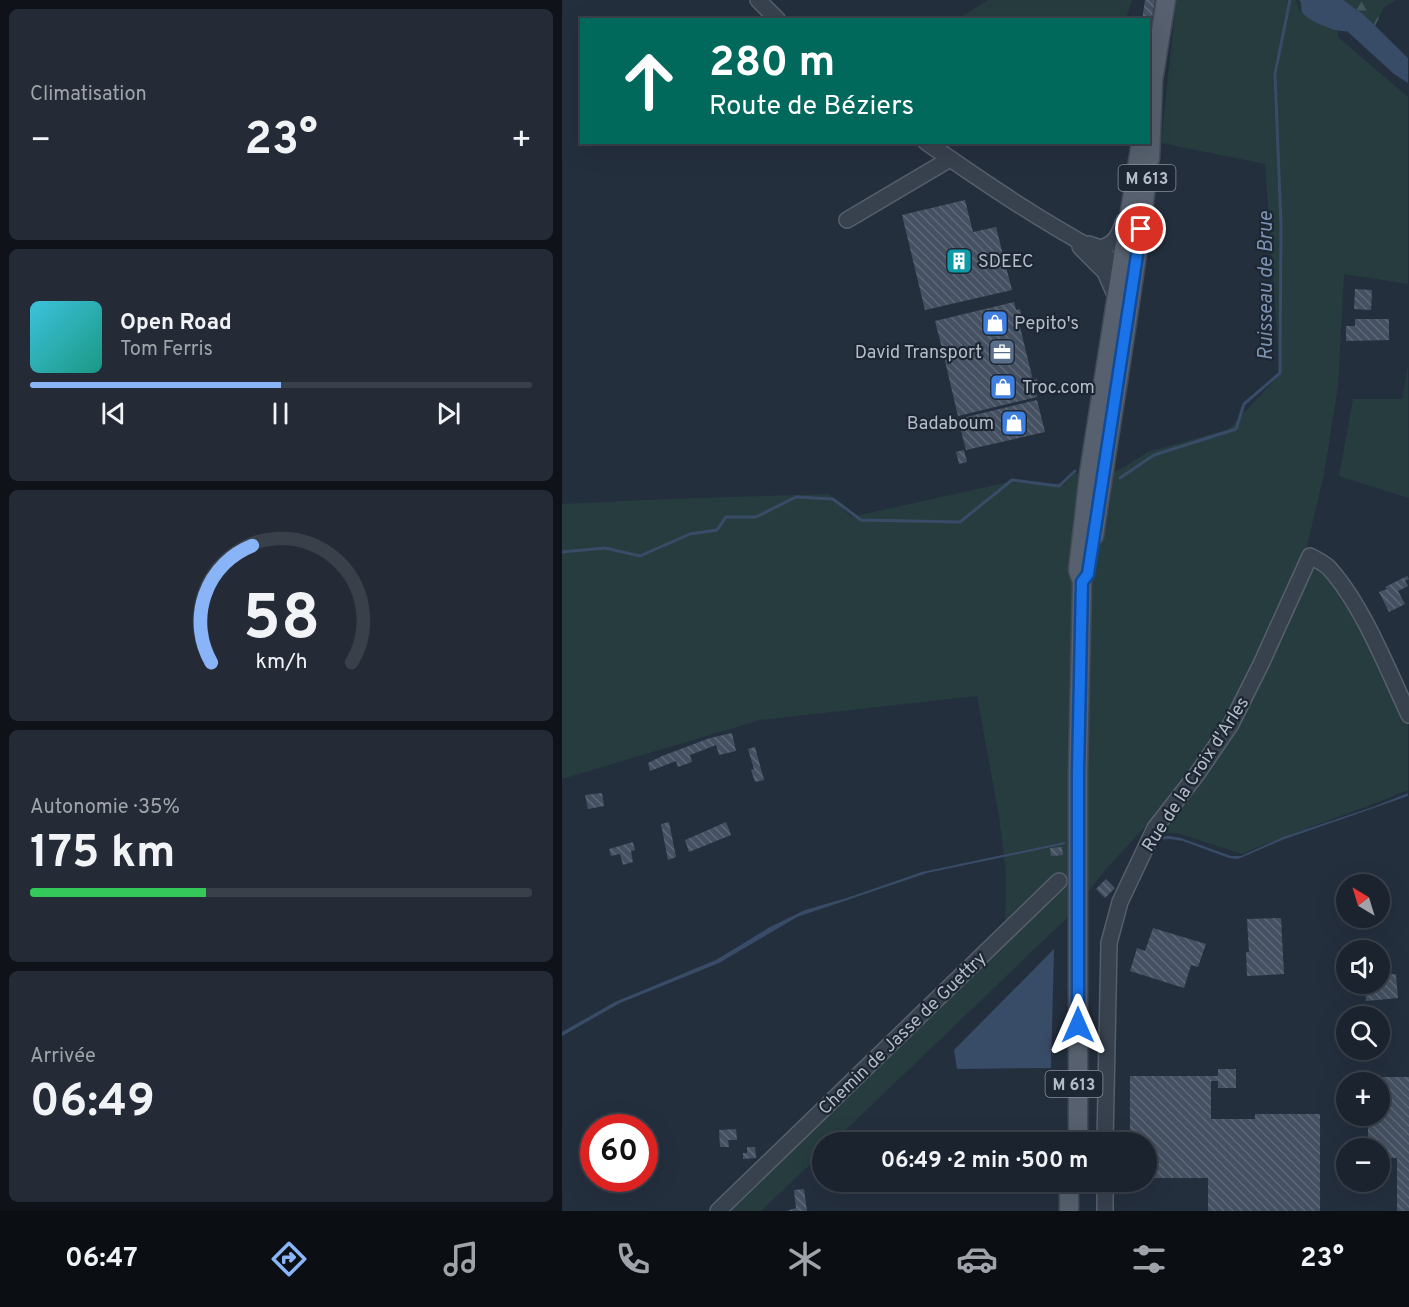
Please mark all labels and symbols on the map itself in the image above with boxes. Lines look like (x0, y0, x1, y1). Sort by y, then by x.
road number: M 613 (1118, 165, 1176, 191)
pin (1115, 203, 1166, 254)
water label: Ruisseau de Brue (1254, 211, 1280, 361)
building icon: SDEEC (944, 246, 974, 276)
place label: SDEEC (978, 251, 1034, 274)
shop icon: Pepito's (980, 308, 1010, 338)
place label: Pepito's (1014, 313, 1079, 336)
office icon: David Transport (987, 337, 1017, 367)
place label: David Transport (855, 342, 982, 365)
shop icon: Troc.com (988, 372, 1018, 402)
place label: Troc.com (1022, 377, 1095, 400)
shop icon: Badaboum (999, 408, 1029, 438)
place label: Badaboum (907, 413, 994, 436)
street label: Rue de la Croix d'Arles (1138, 693, 1255, 857)
north arrow (1336, 874, 1390, 928)
street label: Chemin de Jasse de Guettry (814, 948, 992, 1121)
position arrow (1046, 993, 1110, 1057)
road number: M 613 (1046, 1071, 1102, 1097)
speed limit sign: 60 (580, 1114, 658, 1192)

